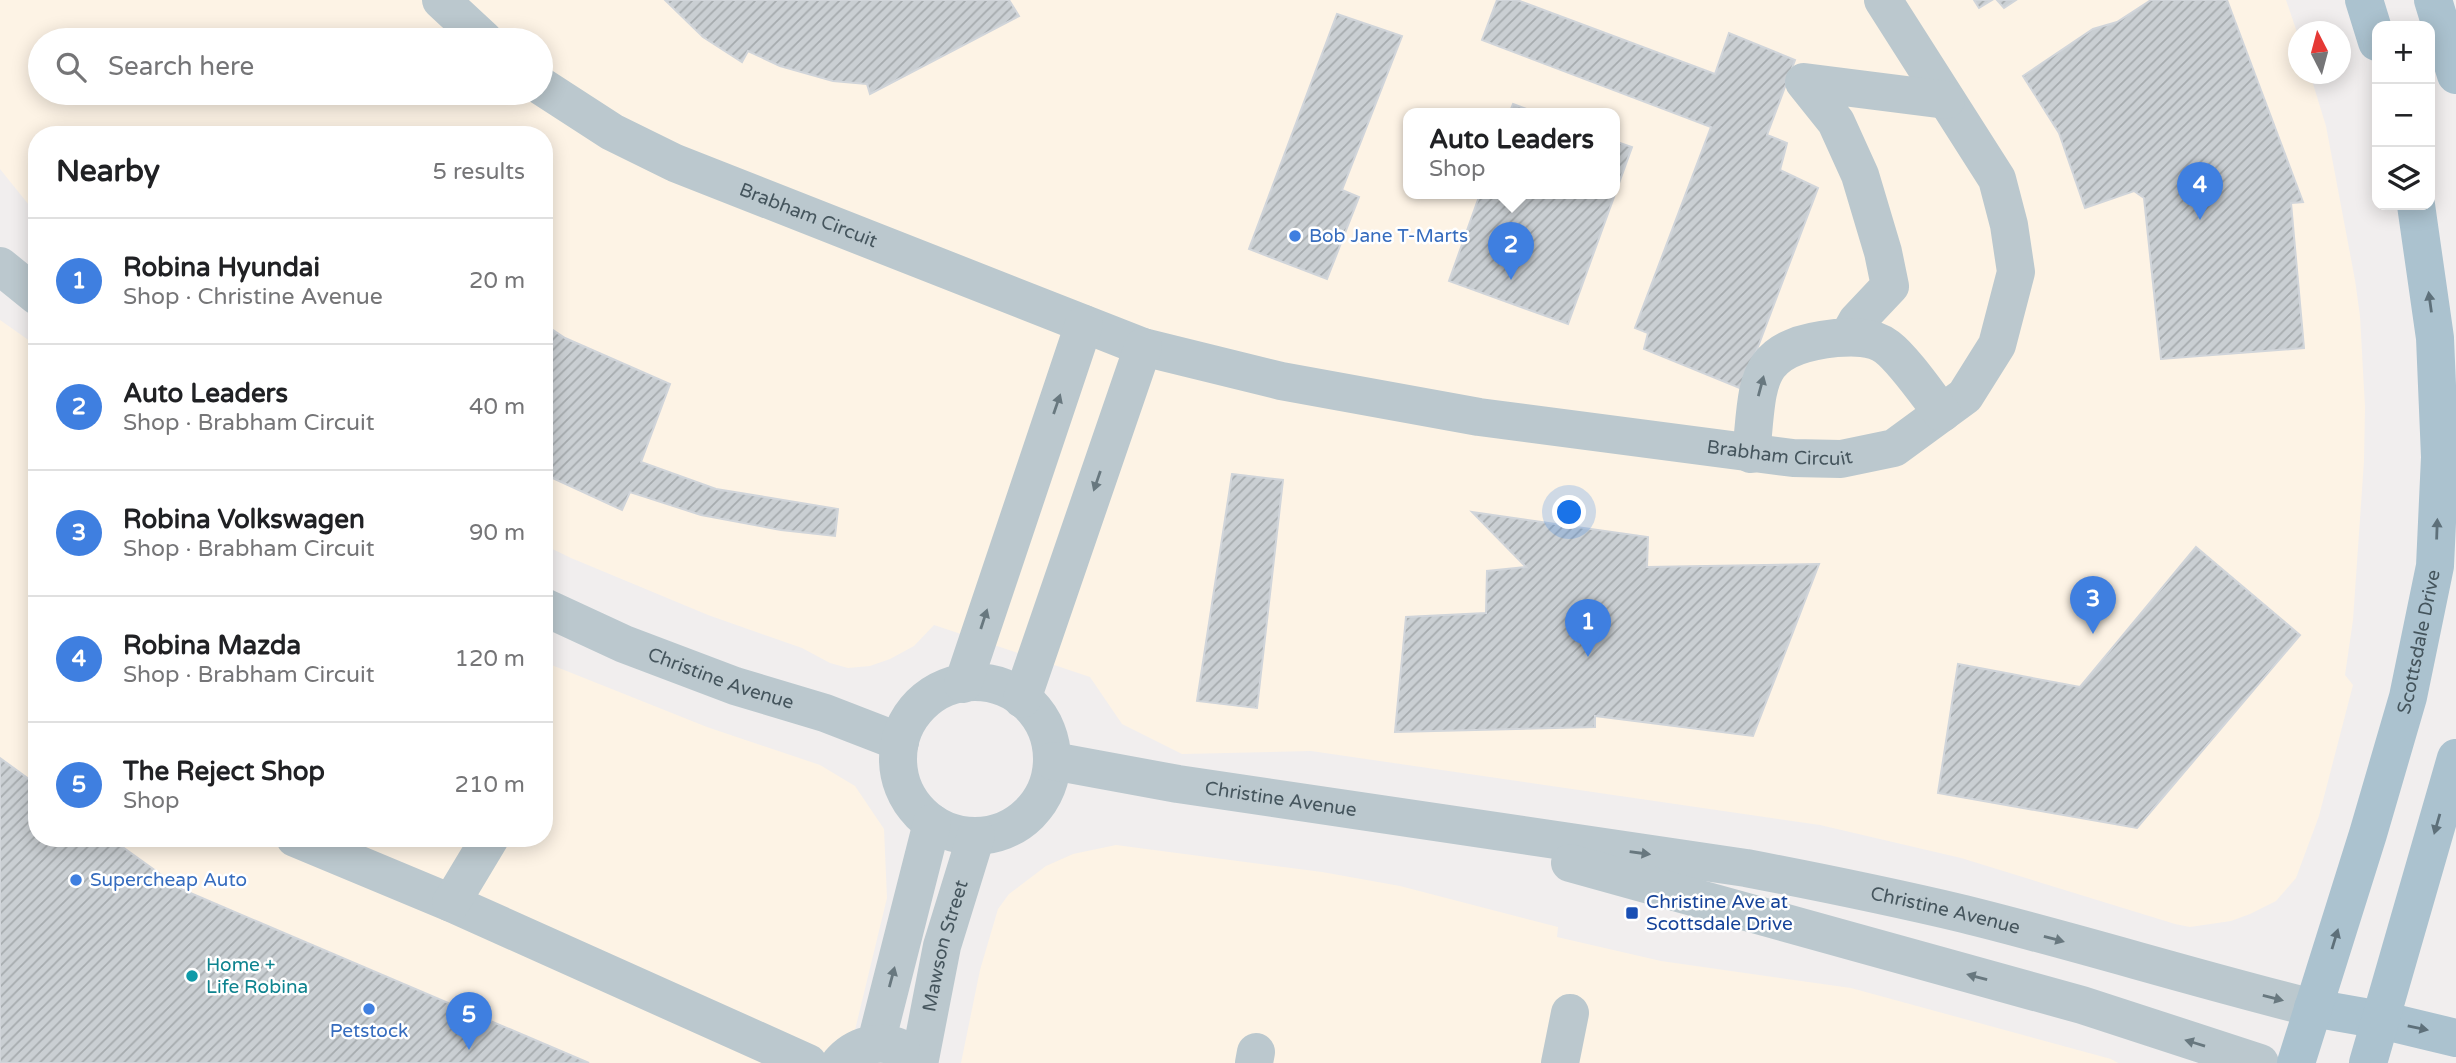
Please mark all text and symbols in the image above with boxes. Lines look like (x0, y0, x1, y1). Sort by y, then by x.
north arrow (2288, 21, 2351, 84)
map controls (2372, 21, 2435, 210)
button: + (2372, 21, 2435, 84)
search box (28, 28, 553, 105)
icon: search (52, 48, 90, 86)
text: Search here (108, 51, 254, 82)
button: − (2372, 84, 2435, 147)
popup (1403, 108, 1620, 199)
text: Auto Leaders (1429, 124, 1594, 155)
button: layers (2372, 147, 2435, 210)
text: Nearby (56, 153, 160, 190)
text: Shop (1429, 155, 1485, 183)
text: 5 results (432, 158, 525, 186)
pin: 4 (2177, 162, 2223, 220)
street label: Brabham Circuit (736, 178, 880, 252)
pin: 2 (1488, 222, 1534, 280)
place label: Bob Jane T-Marts (1309, 225, 1468, 247)
marker: Bob Jane T-Marts (1287, 228, 1303, 244)
text: Robina Hyundai (123, 252, 320, 283)
text: 1 (72, 267, 86, 295)
text: 20 m (469, 267, 525, 295)
text: Shop · Christine Avenue (123, 283, 383, 311)
one-way arrow (2425, 291, 2436, 313)
one-way arrow (1756, 376, 1766, 397)
text: Auto Leaders (123, 378, 288, 409)
text: 2 (72, 393, 86, 421)
text: 40 m (469, 393, 525, 421)
one-way arrow (1052, 393, 1063, 414)
text: Shop · Brabham Circuit (123, 409, 374, 437)
street label: Brabham Circuit (1705, 436, 1854, 470)
one-way arrow (1091, 471, 1102, 492)
your location (1552, 495, 1586, 529)
text: Robina Volkswagen (123, 504, 365, 535)
one-way arrow (2431, 518, 2442, 540)
text: 3 (72, 519, 86, 547)
text: 90 m (469, 519, 525, 547)
text: Shop · Brabham Circuit (123, 535, 374, 563)
street label: Scottsdale Drive (2393, 568, 2445, 717)
pin: 3 (2070, 576, 2116, 634)
pin: 1 (1565, 599, 1611, 657)
one-way arrow (979, 609, 990, 630)
text: Robina Mazda (123, 630, 301, 661)
street label: Christine Avenue (645, 643, 796, 714)
text: 4 (72, 645, 86, 673)
text: 120 m (455, 645, 525, 673)
text: Shop · Brabham Circuit (123, 661, 374, 689)
text: The Reject Shop (123, 756, 325, 787)
text: 5 (72, 771, 86, 799)
text: 210 m (455, 771, 525, 799)
street label: Christine Avenue (1203, 777, 1358, 821)
text: Shop (123, 787, 180, 815)
one-way arrow (2432, 813, 2442, 834)
one-way arrow (1629, 848, 1651, 859)
place label: Supercheap Auto (90, 869, 247, 891)
marker: Supercheap Auto (68, 872, 84, 888)
street label: Mawson Street (918, 877, 973, 1014)
street label: Christine Avenue (1868, 882, 2023, 939)
place label: Christine Ave at Scottsdale Drive (1646, 891, 1793, 935)
marker: Christine Ave at Scottsdale Drive (1624, 905, 1640, 921)
one-way arrow (2331, 928, 2341, 949)
one-way arrow (2044, 934, 2065, 944)
place label: Home + Life Robina (206, 954, 308, 998)
one-way arrow (888, 966, 898, 987)
marker: Home + Life Robina (184, 968, 200, 984)
one-way arrow (1966, 971, 1988, 982)
pin: 5 (446, 992, 492, 1050)
one-way arrow (2263, 993, 2285, 1004)
marker: Petstock (361, 1001, 377, 1017)
place label: Petstock (330, 1020, 408, 1042)
one-way arrow (2407, 1023, 2429, 1034)
one-way arrow (2184, 1037, 2205, 1047)

